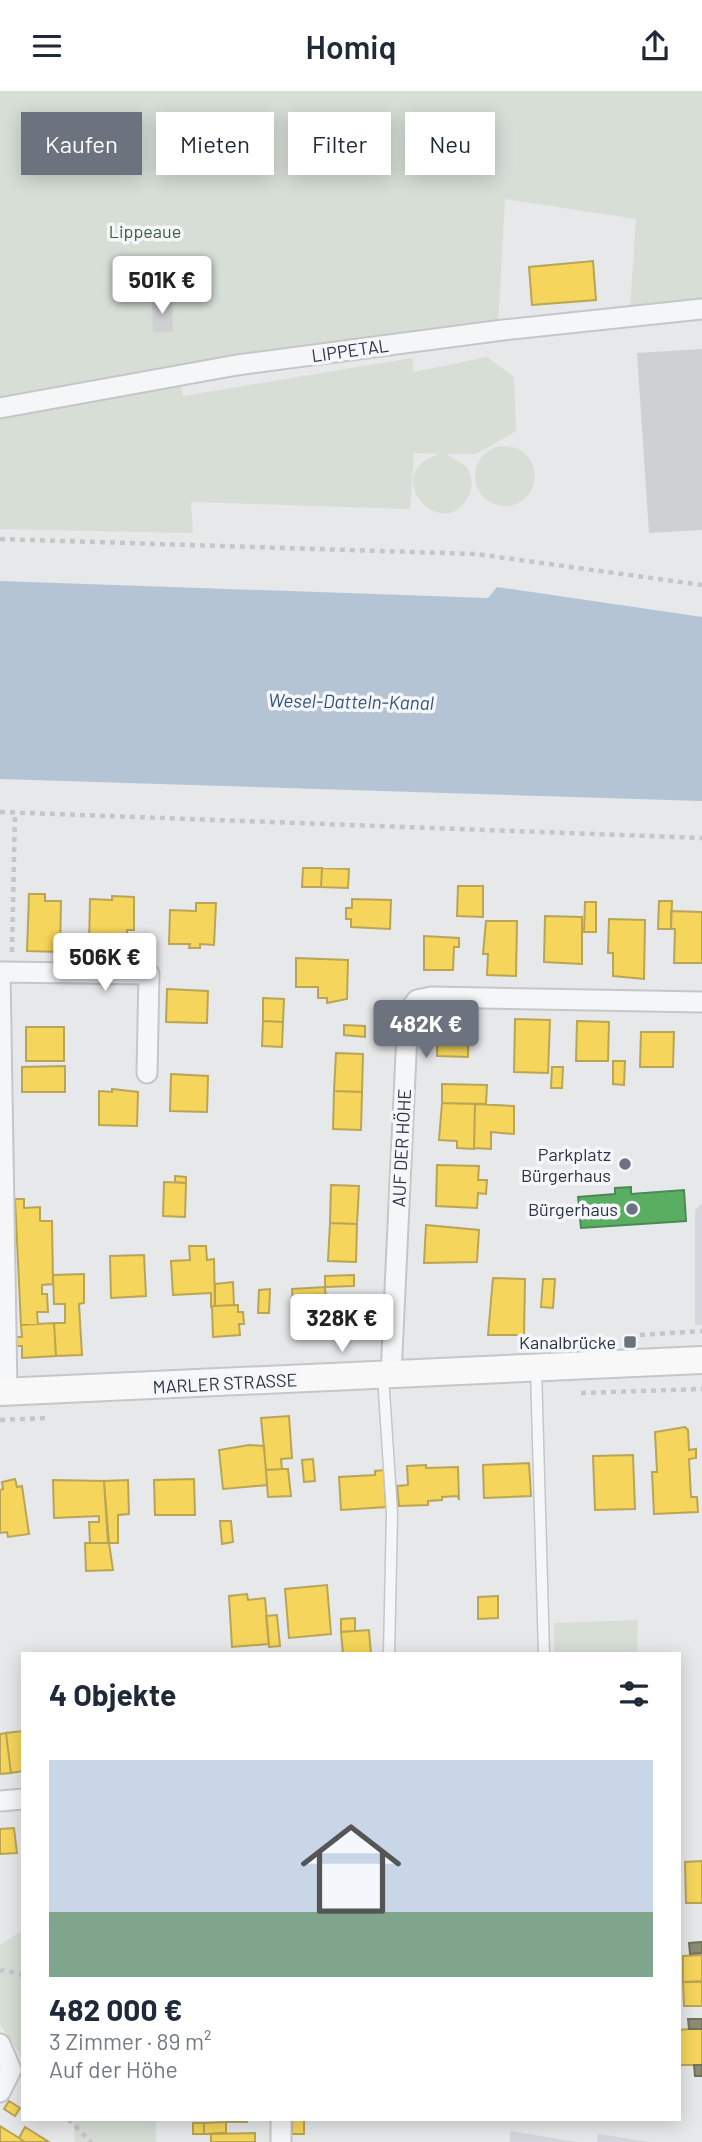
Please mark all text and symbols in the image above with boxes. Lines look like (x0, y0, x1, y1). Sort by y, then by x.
icon: menu (28, 27, 66, 65)
text: Homiq (306, 27, 396, 65)
icon: share (636, 27, 674, 65)
chip: Kaufen (21, 112, 142, 175)
chip: Mieten (156, 112, 274, 175)
chip: Filter (288, 112, 391, 175)
chip: Neu (405, 112, 495, 175)
park label: Lippeaue (109, 220, 181, 242)
pin: 501K € (105, 257, 219, 316)
text: 501K € (129, 265, 195, 293)
street label: LIPPETAL (310, 334, 390, 366)
water label: Wesel-Datteln-Kanal (268, 688, 435, 714)
pin: 506K € (48, 933, 162, 993)
text: 506K € (69, 942, 141, 970)
pin: 482K € (369, 1000, 483, 1060)
text: 482K € (390, 1009, 462, 1037)
street label: AUF DER HÖHE (387, 1088, 415, 1208)
place label: Parkplatz Bürgerhaus (521, 1143, 611, 1186)
marker: Parkplatz Bürgerhaus (617, 1156, 633, 1172)
place label: Bürgerhaus (528, 1198, 618, 1220)
marker: Bürgerhaus (624, 1201, 640, 1217)
pin: 328K € (285, 1295, 399, 1354)
text: 328K € (306, 1303, 378, 1331)
place label: Kanalbrücke (519, 1331, 616, 1353)
marker: Kanalbrücke (622, 1334, 638, 1350)
street label: MARLER STRASSE (152, 1368, 298, 1398)
icon: filters (615, 1675, 653, 1713)
text: 4 Objekte (49, 1676, 176, 1712)
icon: home (288, 1806, 414, 1932)
text: 482 000 € (49, 1991, 183, 2027)
text: 3 Zimmer · 89 m² (49, 2027, 212, 2055)
text: Auf der Höhe (49, 2055, 178, 2083)

